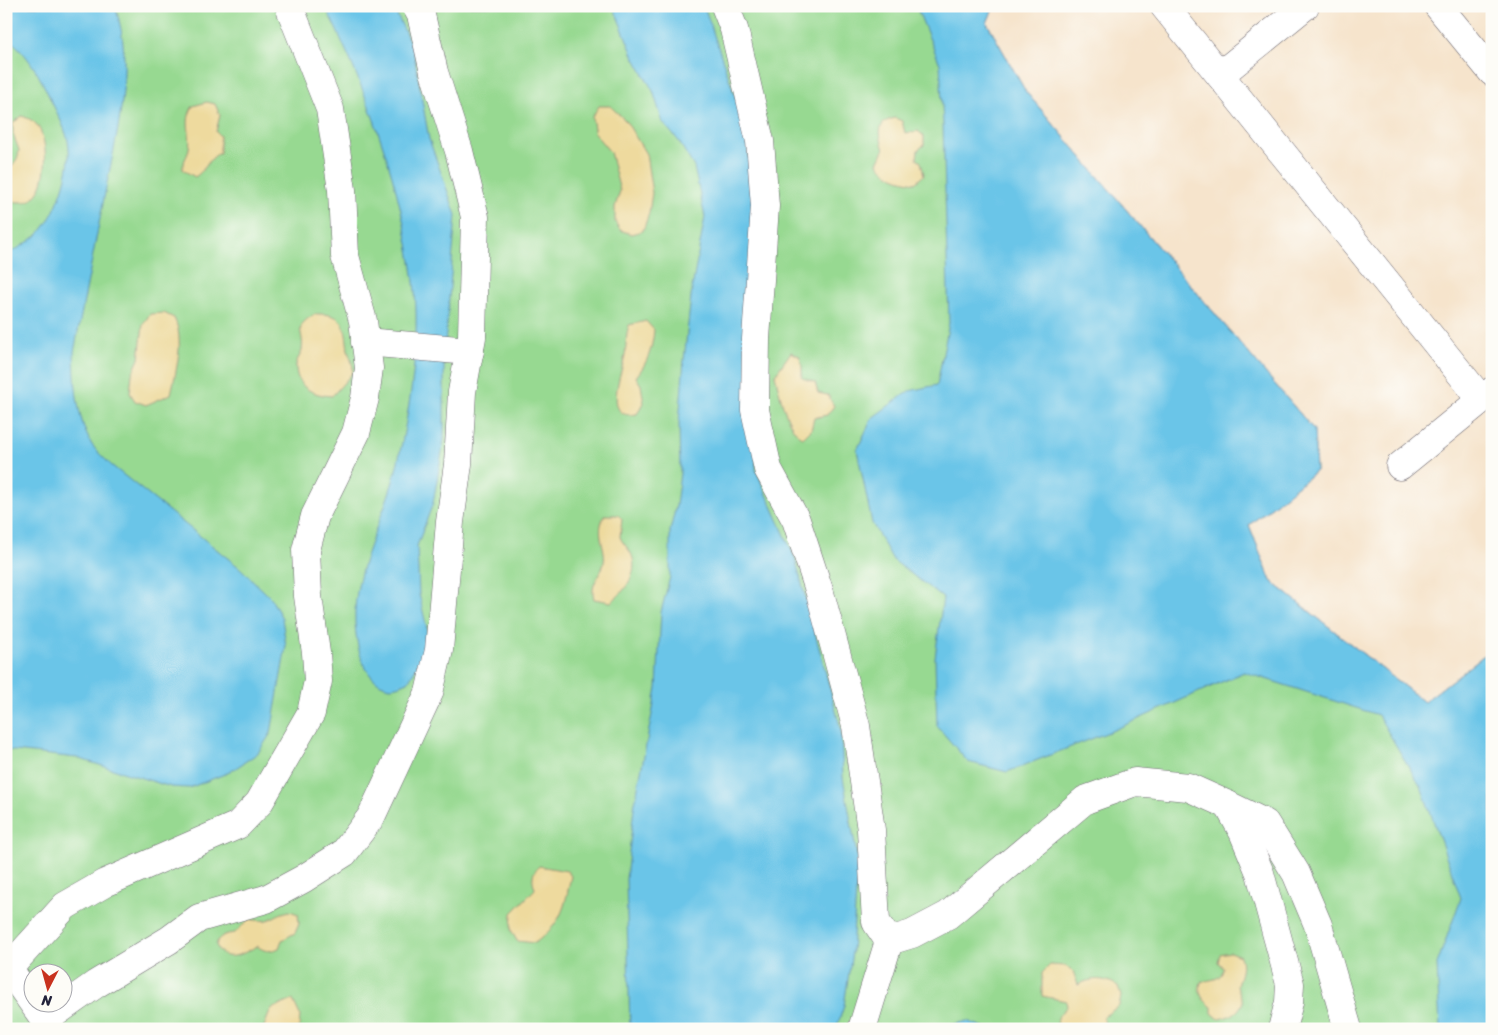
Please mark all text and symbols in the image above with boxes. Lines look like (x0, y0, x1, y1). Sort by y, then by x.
north arrow (22, 962, 72, 1012)
text: N (40, 987, 54, 1013)

